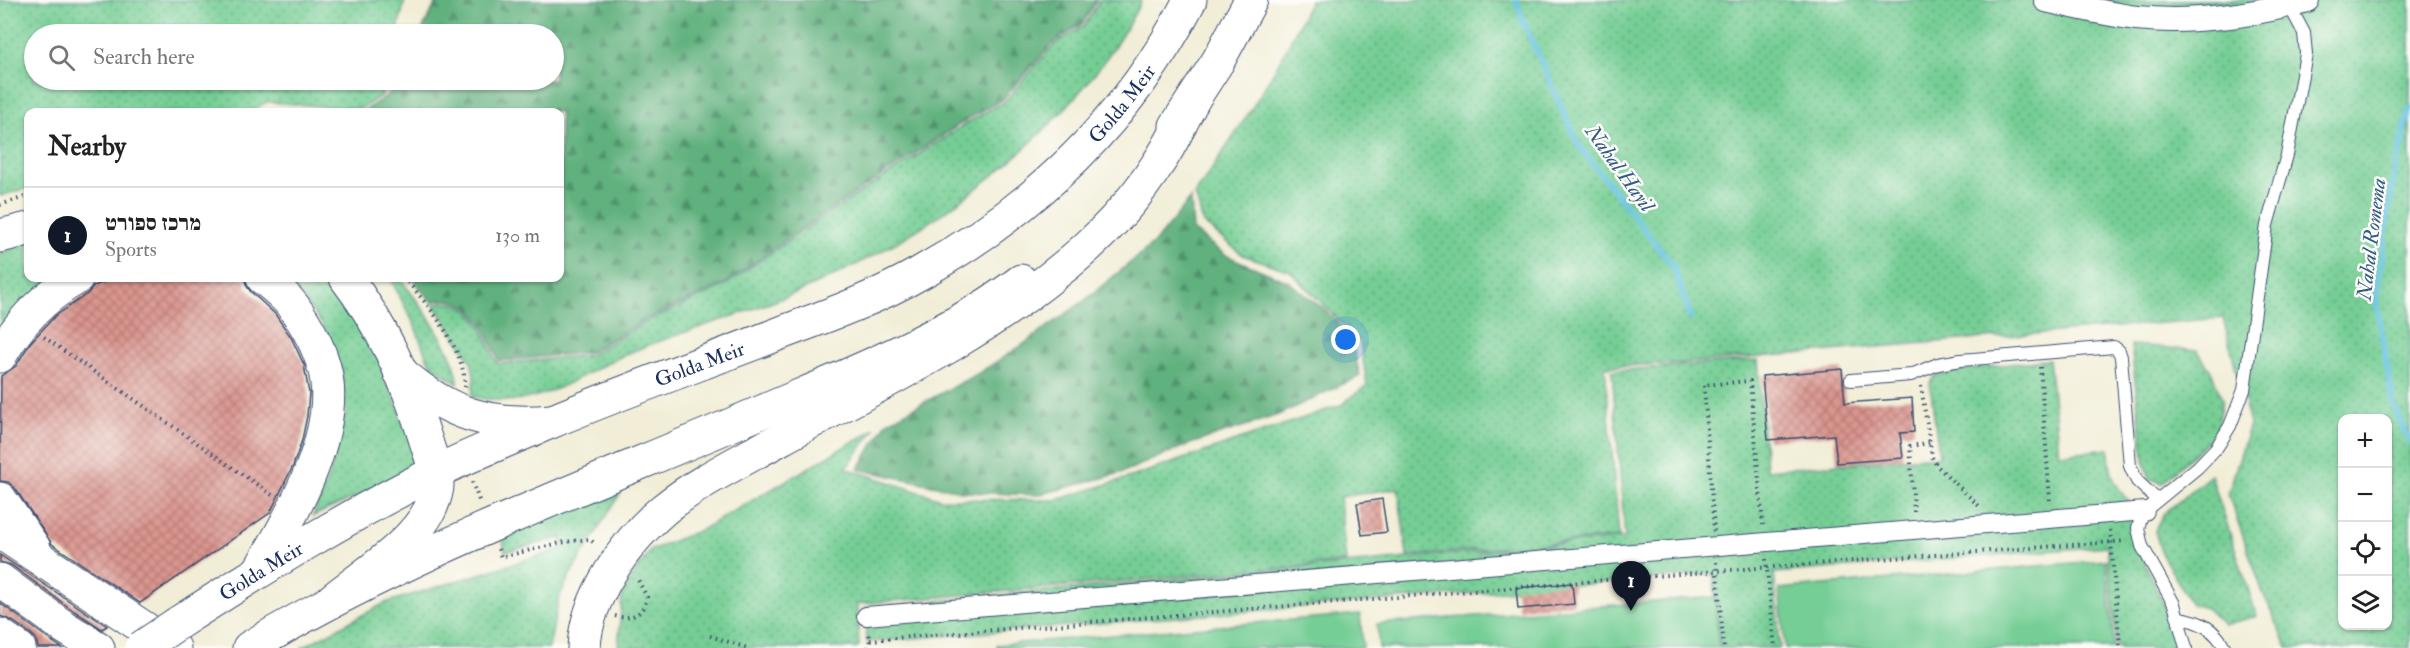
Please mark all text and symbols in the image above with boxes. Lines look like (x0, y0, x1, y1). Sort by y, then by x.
search box (24, 24, 564, 90)
icon: search (45, 41, 78, 74)
text: Search here (93, 43, 195, 71)
street label: Golda Meir (1083, 59, 1162, 149)
water label: Nahal Hayil (1578, 119, 1661, 219)
text: Nearby (48, 131, 126, 163)
water label: Nahal Romema (2351, 176, 2392, 302)
text: מרכז ספורט (105, 209, 201, 237)
text: 1 (64, 223, 71, 248)
text: 130 m (495, 223, 540, 248)
text: Sports (105, 237, 157, 262)
your location (1331, 325, 1360, 354)
street label: Golda Meir (651, 336, 749, 393)
map controls (2338, 414, 2392, 630)
button: + (2338, 414, 2392, 468)
button: − (2338, 468, 2392, 522)
button: locate (2338, 522, 2392, 576)
street label: Golda Meir (215, 536, 308, 607)
pin: 1 (1612, 562, 1650, 611)
button: layers (2338, 576, 2392, 630)

